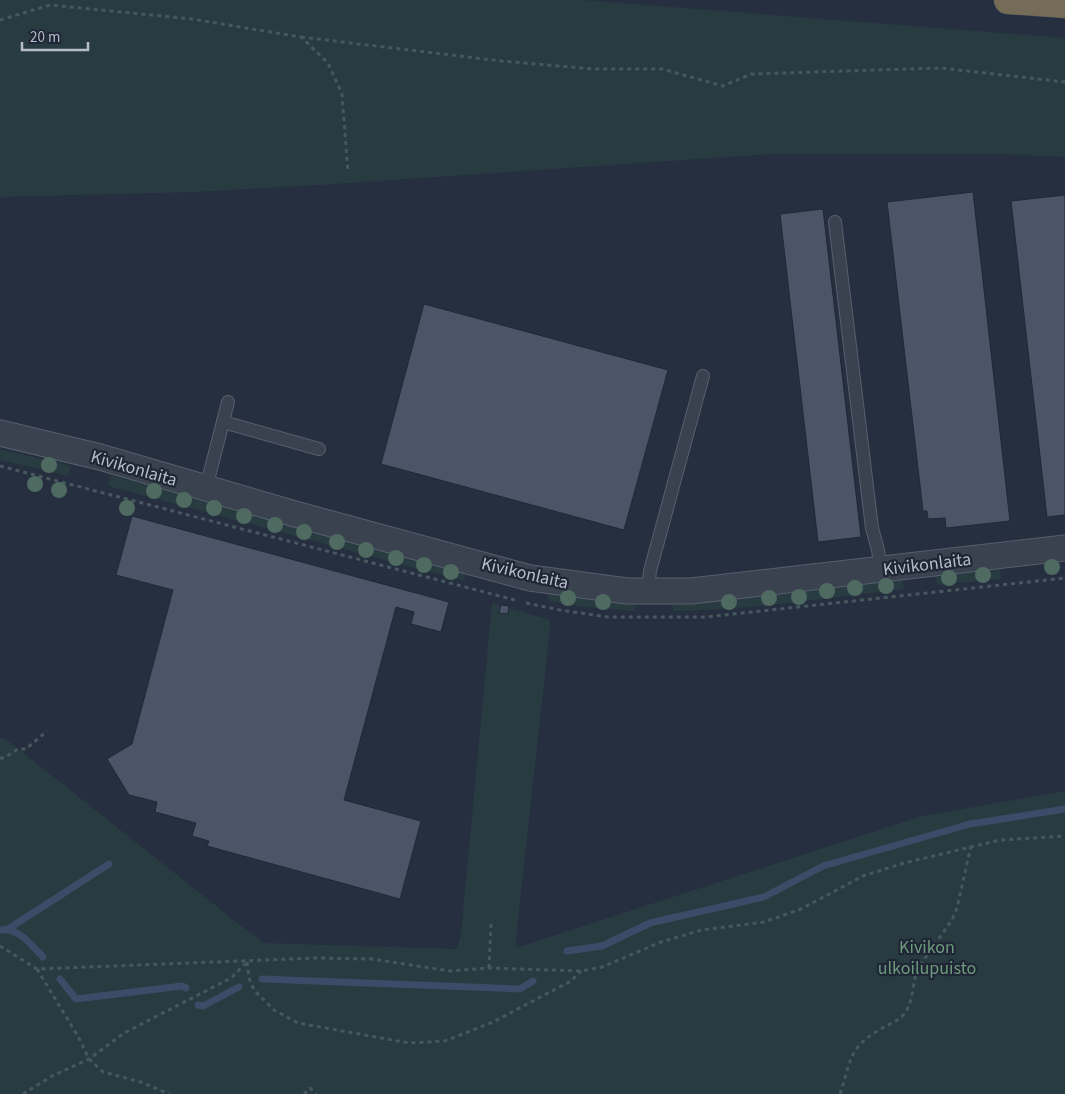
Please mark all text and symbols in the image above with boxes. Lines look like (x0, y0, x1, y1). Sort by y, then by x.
scale bar (22, 20, 89, 52)
text: 20 m (30, 27, 60, 48)
street label: Kivikonlaita (88, 444, 180, 493)
street label: Kivikonlaita (882, 547, 973, 582)
street label: Kivikonlaita (479, 551, 571, 596)
park label: Kivikon ulkoilupuisto (878, 935, 976, 981)

